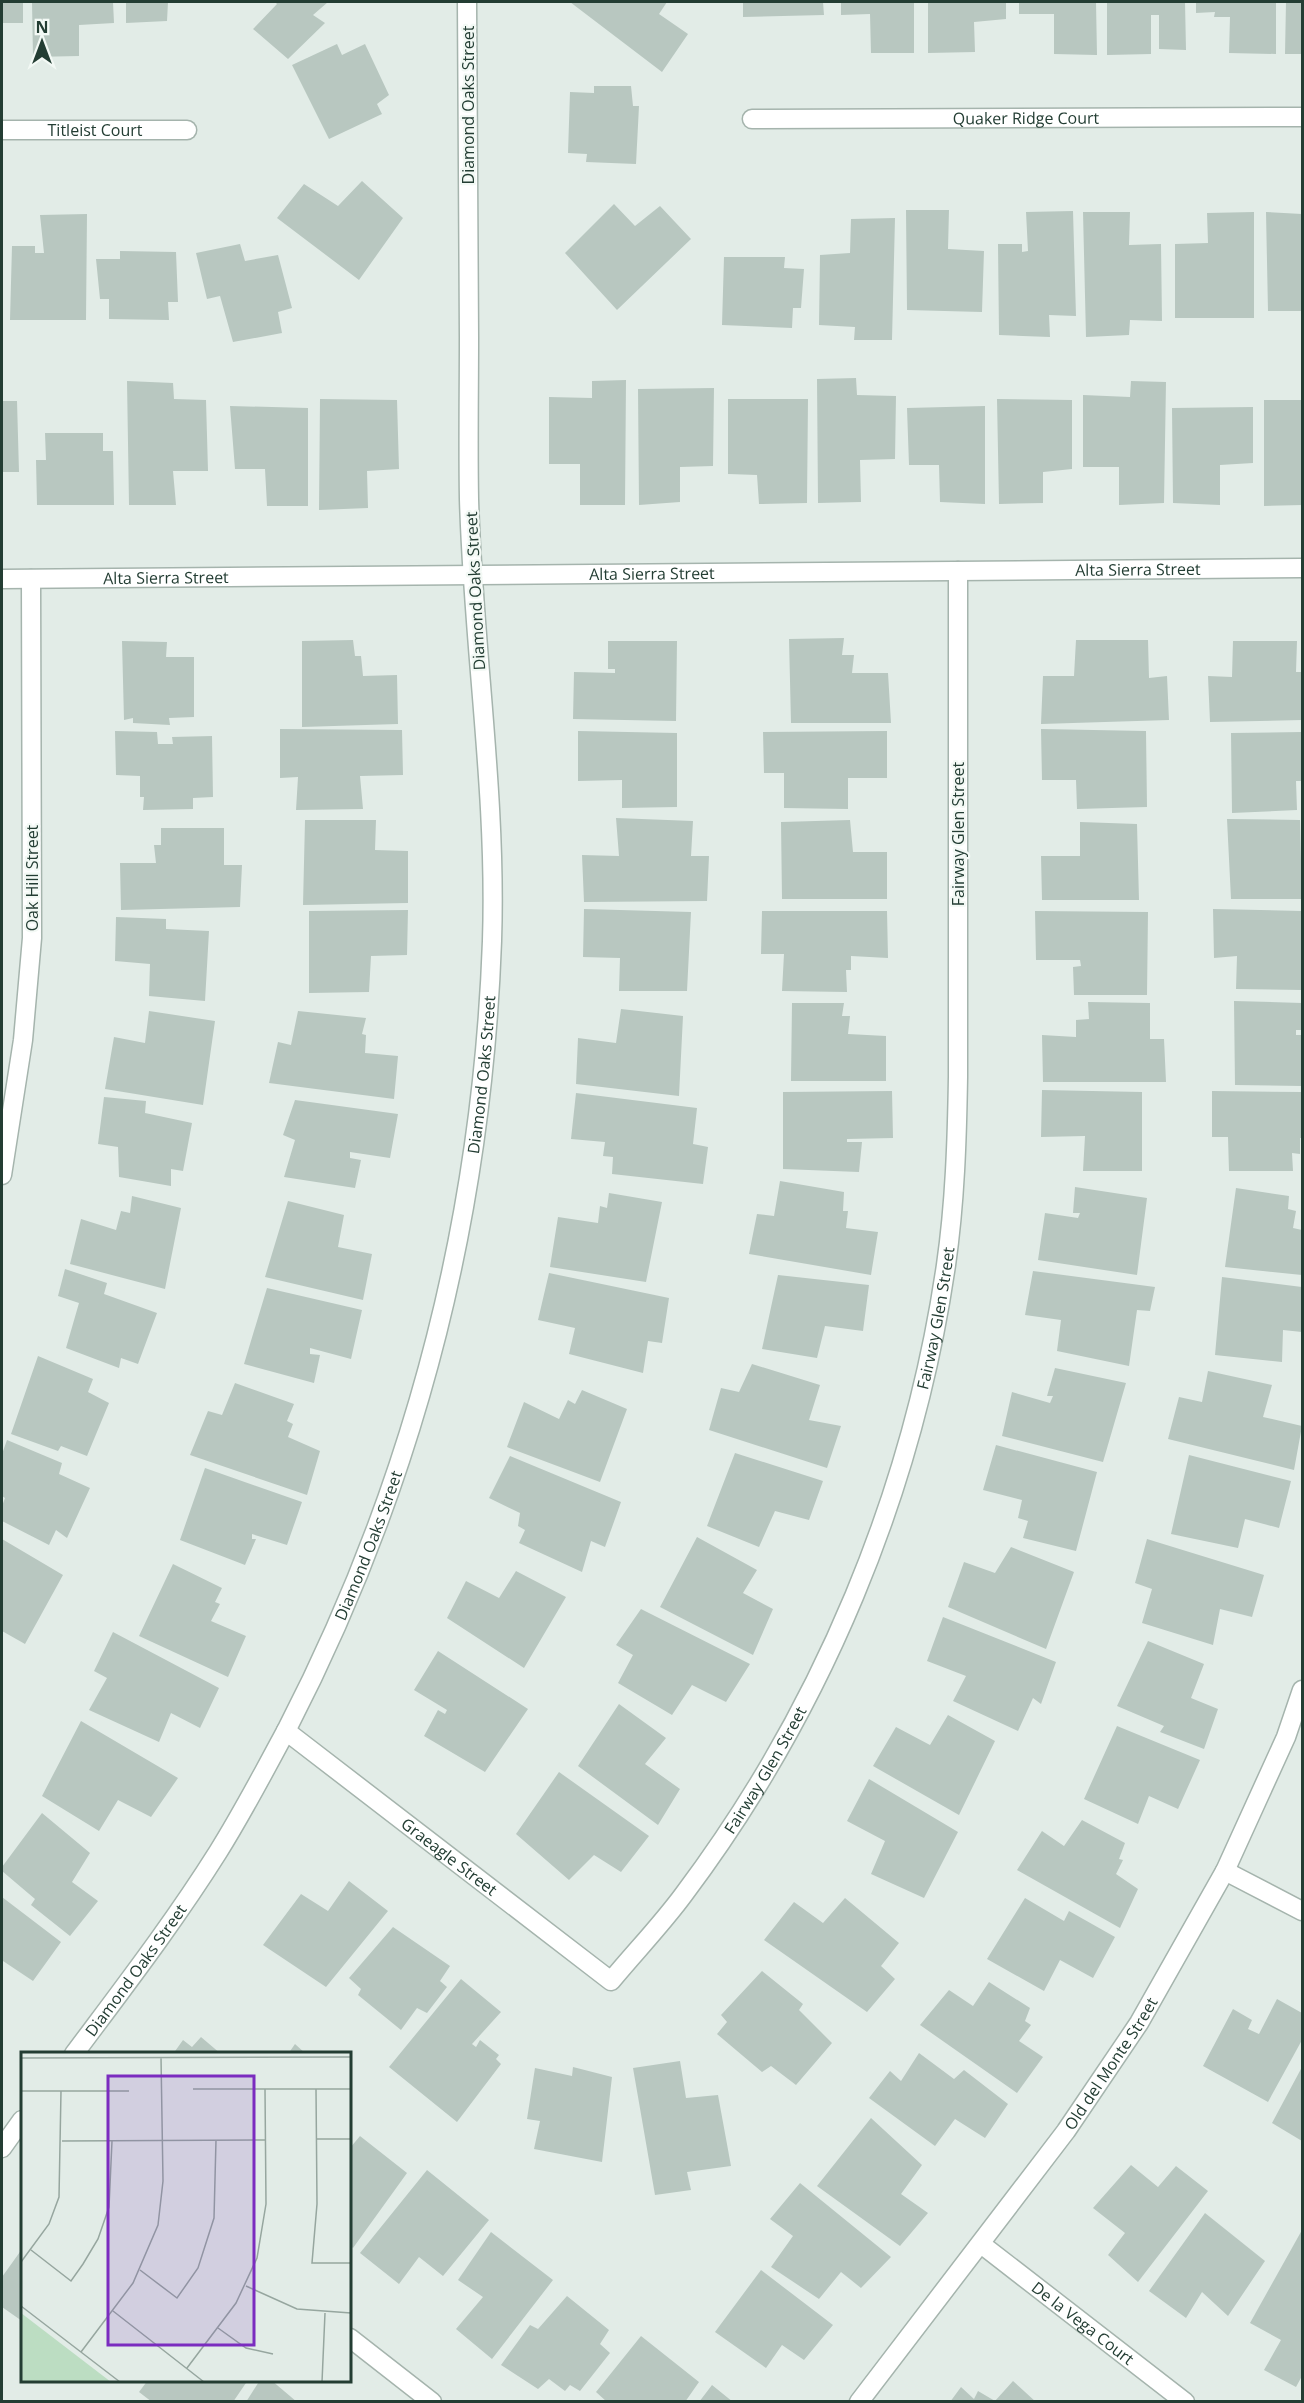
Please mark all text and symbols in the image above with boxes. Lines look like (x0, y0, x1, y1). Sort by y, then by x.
north arrow (12, 12, 72, 72)
text: N (35, 16, 49, 38)
street label: Diamond Oaks Street (457, 25, 479, 184)
street label: Quaker Ridge Court (953, 107, 1100, 129)
street label: Titleist Court (48, 119, 143, 141)
street label: Diamond Oaks Street (460, 511, 490, 671)
street label: Alta Sierra Street (1075, 558, 1201, 581)
street label: Alta Sierra Street (589, 562, 715, 585)
street label: Alta Sierra Street (103, 566, 229, 589)
street label: Fairway Glen Street (947, 761, 969, 906)
street label: Oak Hill Street (21, 824, 43, 931)
street label: Diamond Oaks Street (462, 995, 500, 1155)
street label: Fairway Glen Street (911, 1245, 959, 1392)
street label: Diamond Oaks Street (329, 1467, 407, 1624)
street label: Fairway Glen Street (719, 1702, 812, 1838)
street label: Graeagle Street (397, 1813, 502, 1901)
street label: Diamond Oaks Street (80, 1899, 192, 2041)
street label: Old del Monte Street (1059, 1993, 1163, 2134)
inset map (21, 2052, 351, 2382)
street label: De la Vega Court (1027, 2276, 1139, 2370)

